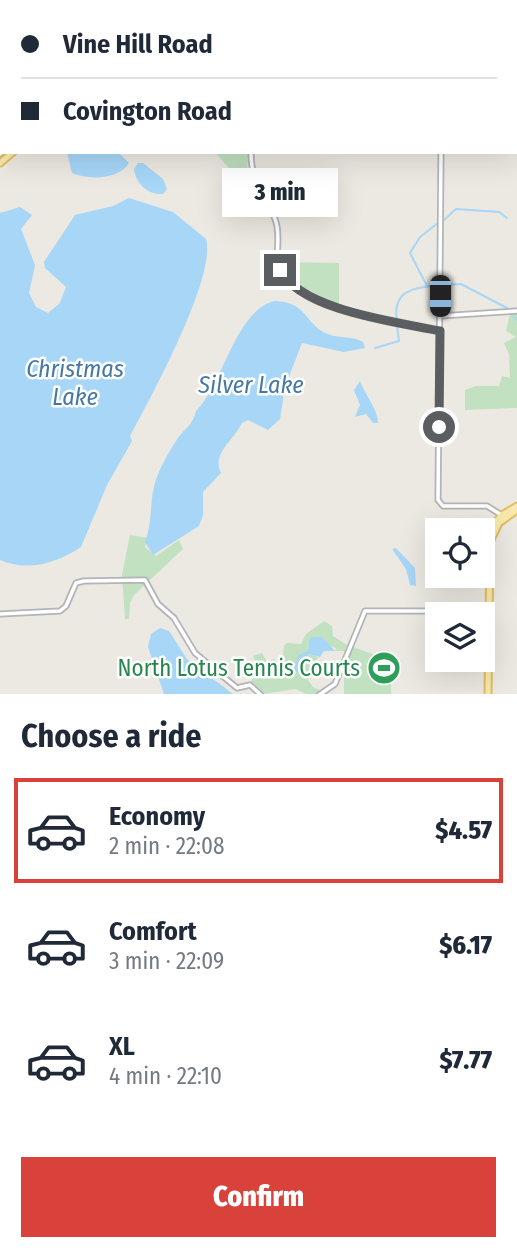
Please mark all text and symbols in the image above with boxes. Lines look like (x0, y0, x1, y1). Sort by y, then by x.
text: Vine Hill Road (63, 29, 213, 60)
text: Covington Road (63, 96, 232, 127)
callout: 3 min (222, 168, 338, 218)
text: 3 min (254, 178, 306, 206)
route end (264, 254, 296, 286)
car (430, 275, 451, 317)
water label: Christmas Lake (26, 355, 124, 411)
water label: Silver Lake (197, 371, 304, 399)
route start (423, 411, 455, 443)
map controls (425, 518, 495, 672)
button: locate (425, 518, 495, 588)
button: layers (425, 602, 495, 672)
sports icon: North Lotus Tennis Courts (365, 649, 403, 687)
place label: North Lotus Tennis Courts (118, 654, 360, 682)
text: Choose a ride (21, 717, 202, 755)
icon: car (25, 799, 88, 862)
text: Economy (109, 801, 205, 832)
text: $4.57 (435, 815, 492, 846)
text: 2 min · 22:08 (109, 832, 224, 860)
icon: car (25, 914, 88, 977)
text: Comfort (109, 916, 197, 947)
text: $6.17 (439, 930, 492, 961)
text: 3 min · 22:09 (109, 947, 224, 975)
icon: car (25, 1029, 88, 1092)
text: XL (109, 1031, 135, 1062)
text: $7.77 (439, 1045, 492, 1076)
text: 4 min · 22:10 (109, 1062, 222, 1090)
button: Confirm (21, 1157, 496, 1237)

